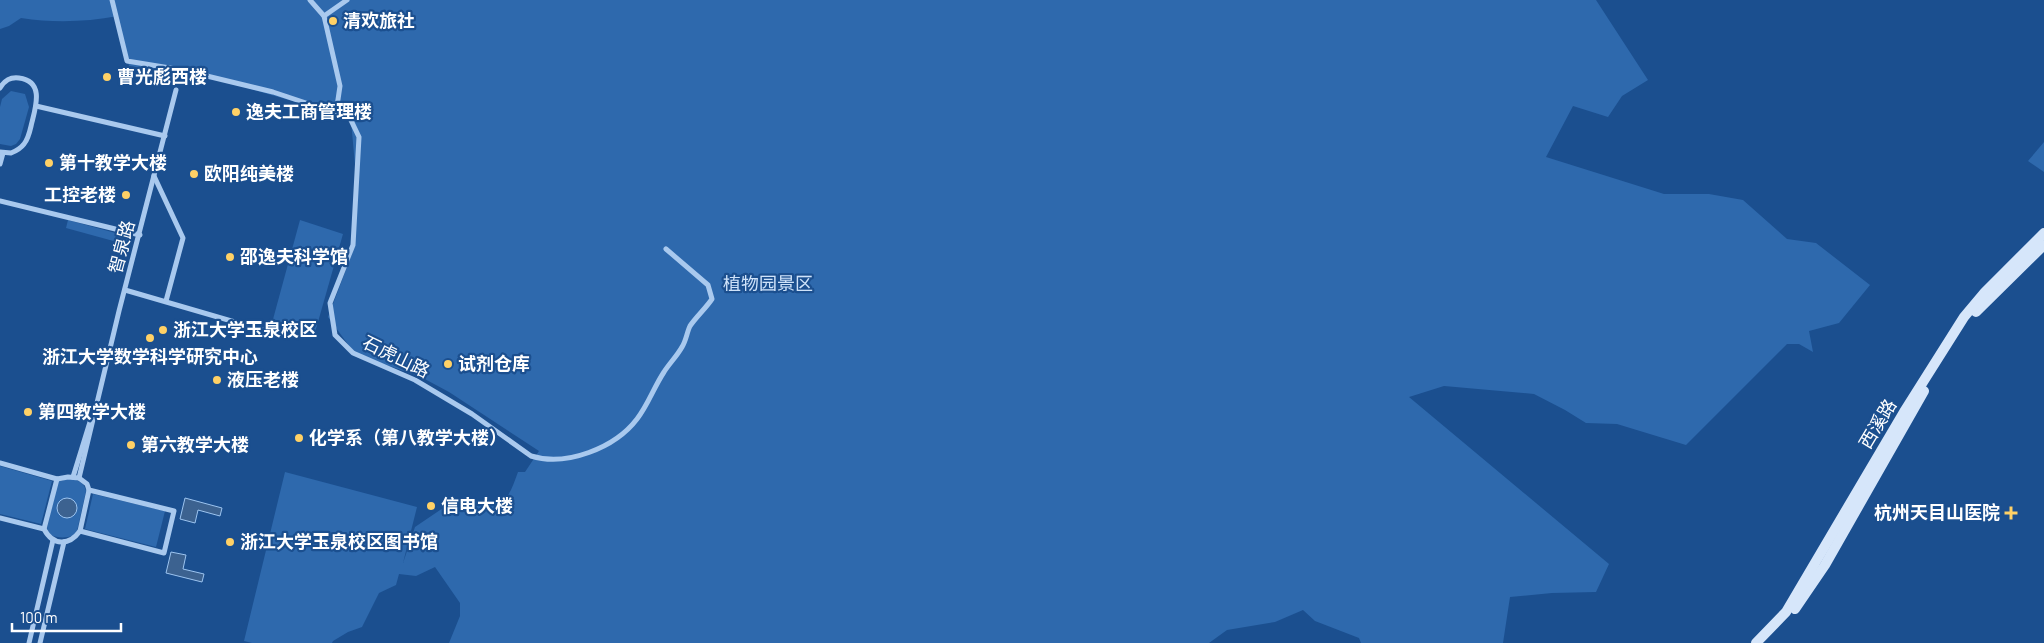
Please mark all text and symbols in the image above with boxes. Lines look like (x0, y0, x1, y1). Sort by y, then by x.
place label: 清欢旅社 (343, 9, 415, 31)
marker: 清欢旅社 (327, 15, 339, 27)
place label: 曹光彪西楼 (117, 65, 207, 87)
marker: 曹光彪西楼 (101, 71, 113, 83)
place label: 逸夫工商管理楼 (246, 100, 372, 122)
marker: 逸夫工商管理楼 (230, 106, 242, 118)
place label: 第十教学大楼 (59, 151, 167, 173)
marker: 第十教学大楼 (43, 157, 55, 169)
place label: 欧阳纯美楼 (204, 162, 294, 184)
marker: 欧阳纯美楼 (188, 168, 200, 180)
place label: 工控老楼 (44, 183, 116, 205)
marker: 工控老楼 (120, 189, 132, 201)
street label: 智泉路 (103, 218, 139, 276)
place label: 邵逸夫科学馆 (240, 245, 348, 267)
marker: 邵逸夫科学馆 (224, 251, 236, 263)
park label: 植物园景区 (723, 272, 813, 294)
place label: 浙江大学玉泉校区 (173, 318, 317, 340)
marker: 浙江大学玉泉校区 (157, 324, 169, 336)
street label: 石虎山路 (359, 330, 434, 382)
marker: 浙江大学数学科学研究中心 (144, 332, 156, 344)
place label: 浙江大学数学科学研究中心 (42, 345, 258, 367)
place label: 试剂仓库 (458, 352, 530, 374)
marker: 试剂仓库 (442, 358, 454, 370)
place label: 液压老楼 (227, 368, 299, 390)
marker: 液压老楼 (211, 374, 223, 386)
street label: 西溪路 (1854, 395, 1900, 452)
place label: 第四教学大楼 (38, 400, 146, 422)
marker: 第四教学大楼 (22, 406, 34, 418)
place label: 化学系（第八教学大楼） (309, 426, 507, 448)
marker: 化学系（第八教学大楼） (293, 432, 305, 444)
place label: 第六教学大楼 (141, 433, 249, 455)
marker: 第六教学大楼 (125, 439, 137, 451)
place label: 信电大楼 (441, 494, 513, 516)
marker: 信电大楼 (425, 500, 437, 512)
place label: 杭州天目山医院 (1874, 501, 2000, 523)
marker: 杭州天目山医院 (2004, 506, 2018, 520)
place label: 浙江大学玉泉校区图书馆 (240, 530, 438, 552)
marker: 浙江大学玉泉校区图书馆 (224, 536, 236, 548)
scale bar (12, 600, 121, 632)
text: 100 m (20, 608, 58, 626)

